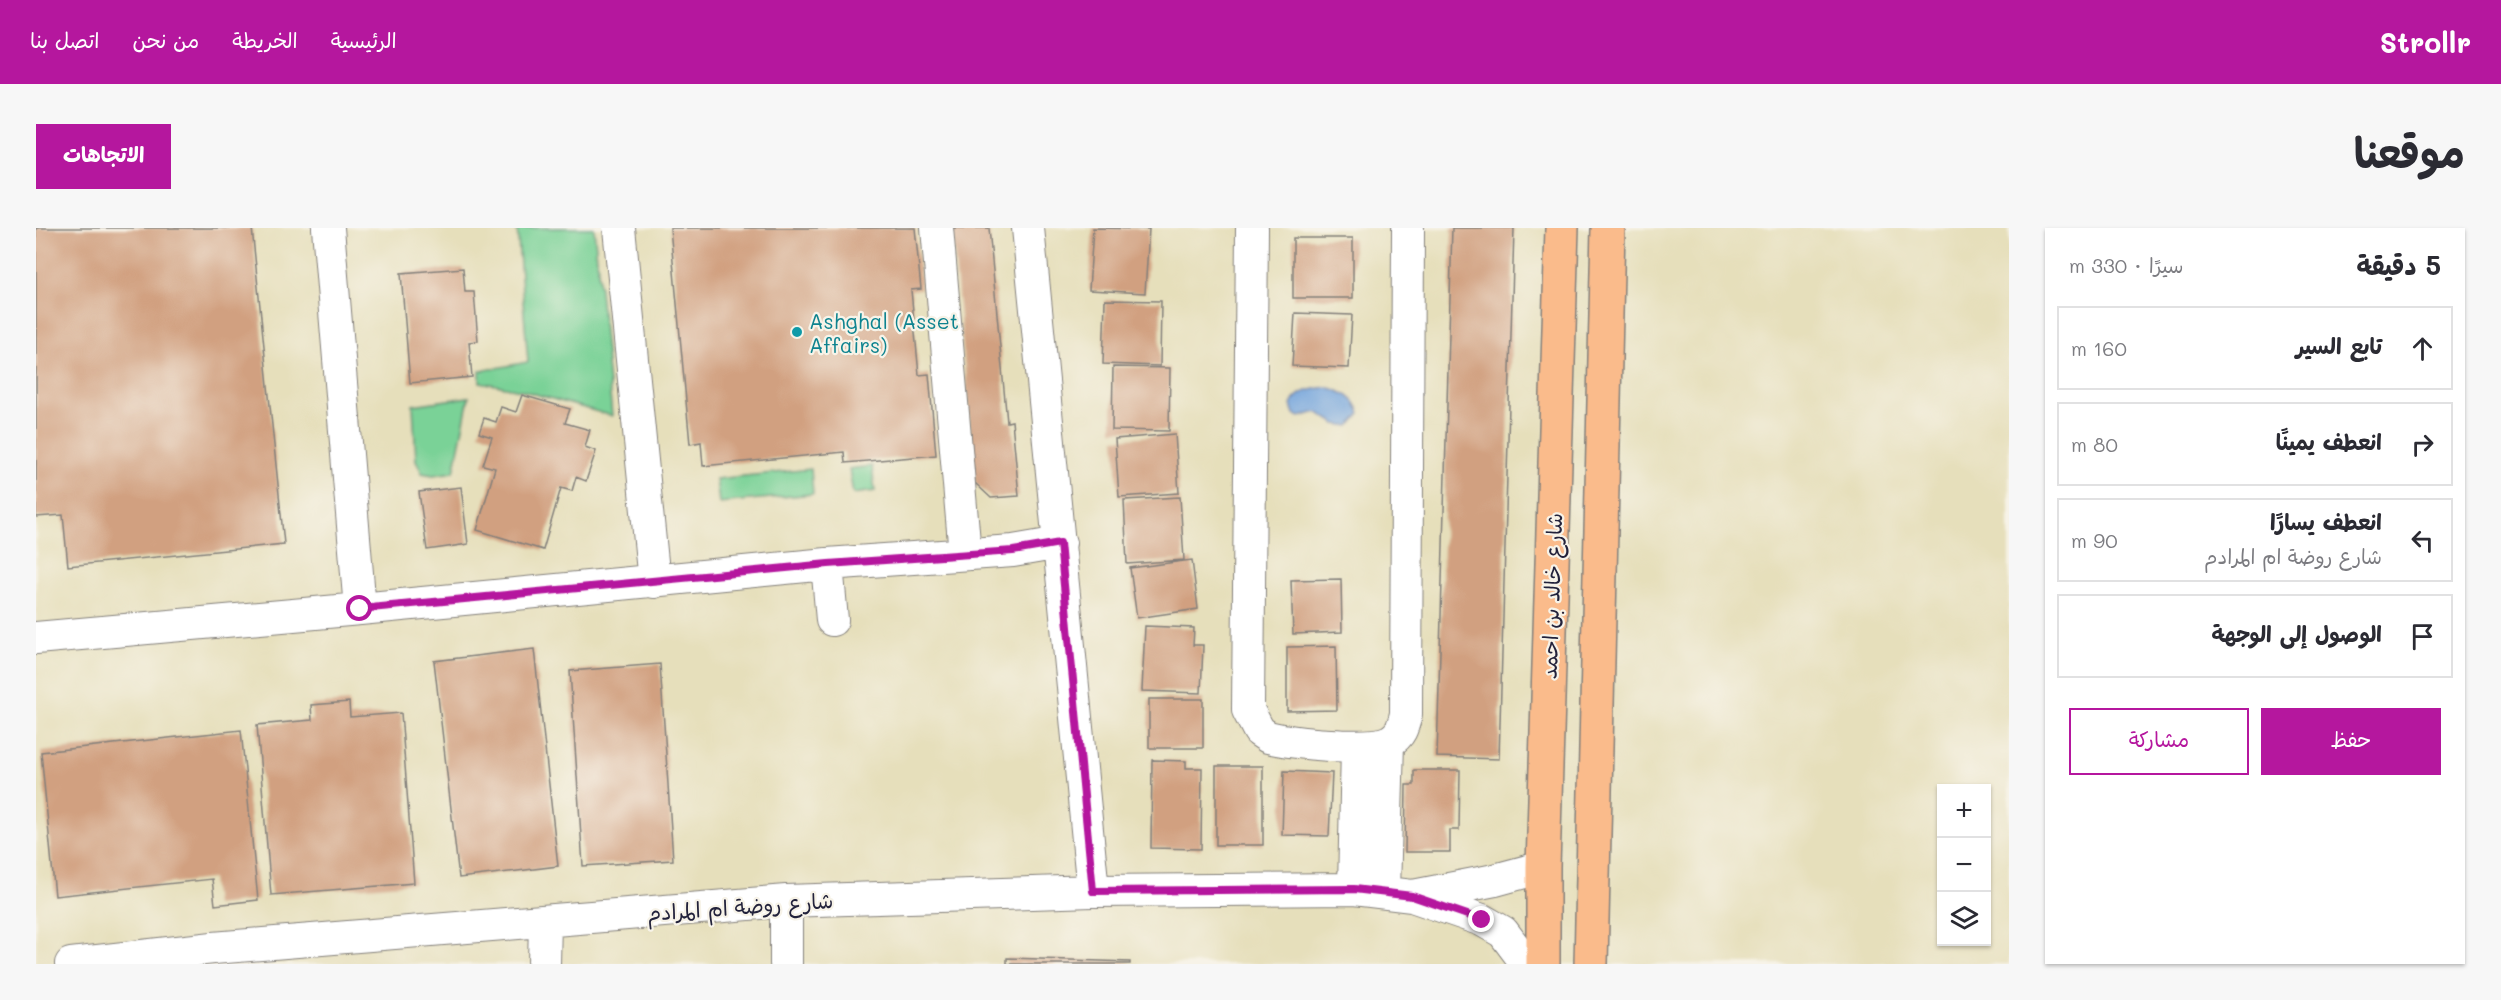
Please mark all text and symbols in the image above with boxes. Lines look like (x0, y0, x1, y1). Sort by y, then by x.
text: Strollr (2380, 24, 2471, 60)
text: اتصل بنا (30, 26, 100, 53)
text: من نحن (133, 26, 199, 53)
text: الخريطة (232, 26, 298, 53)
text: الرئيسية (331, 26, 397, 53)
button: الاتجاهات (36, 124, 171, 189)
text: موقعنا (2354, 124, 2465, 179)
text: 5 دقيقة (2356, 248, 2441, 282)
text: سيرًا · 330 m (2069, 252, 2183, 278)
place label: Ashghal (Asset Affairs) (809, 307, 959, 358)
marker: Ashghal (Asset Affairs) (790, 325, 804, 339)
text: تابع السير (2296, 331, 2382, 360)
icon: ahead (2406, 332, 2439, 365)
text: 160 m (2071, 335, 2127, 361)
text: انعطف يمينًا (2276, 427, 2382, 456)
icon: right (2406, 428, 2439, 461)
text: 80 m (2071, 431, 2118, 457)
text: انعطف يسارًا (2270, 507, 2382, 536)
street label: شارع خالد بن احمد (1535, 512, 1570, 680)
icon: left (2406, 524, 2439, 557)
text: 90 m (2071, 527, 2118, 553)
text: شارع روضة ام المرادم (2204, 543, 2382, 569)
route start (346, 595, 372, 621)
text: الوصول إلى الوجهة (2211, 619, 2382, 648)
icon: arrive (2406, 620, 2439, 653)
button: مشاركة (2069, 708, 2249, 775)
button: حفظ (2261, 708, 2441, 775)
map controls (1937, 784, 1991, 946)
button: + (1937, 784, 1991, 838)
button: − (1937, 838, 1991, 892)
street label: شارع روضة ام المرادم (646, 886, 834, 930)
button: layers (1937, 892, 1991, 946)
route end (1468, 906, 1494, 932)

